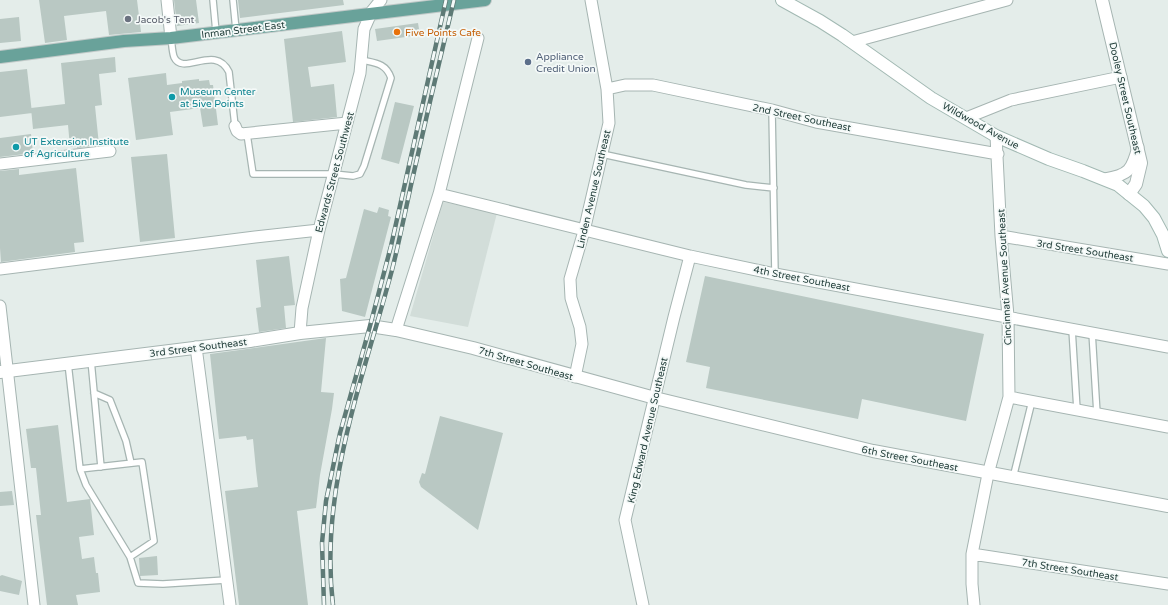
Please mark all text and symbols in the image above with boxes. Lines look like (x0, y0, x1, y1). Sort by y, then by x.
marker: Jacob's Tent (123, 14, 133, 24)
place label: Jacob's Tent (136, 14, 195, 26)
street label: Inman Street East (201, 19, 286, 41)
marker: Five Points Cafe (392, 27, 402, 37)
place label: Five Points Cafe (405, 27, 481, 39)
street label: Dooley Street Southeast (1106, 41, 1144, 156)
place label: Appliance Credit Union (536, 51, 596, 75)
marker: Appliance Credit Union (523, 57, 533, 67)
place label: Museum Center at 5ive Points (180, 86, 256, 110)
marker: Museum Center at 5ive Points (167, 92, 177, 102)
street label: Wildwood Avenue (940, 100, 1021, 152)
street label: 2nd Street Southeast (751, 102, 852, 134)
street label: Edwards Street Southwest (313, 110, 357, 234)
street label: Linden Avenue Southeast (574, 129, 614, 250)
place label: UT Extension Institute of Agriculture (24, 136, 129, 160)
marker: UT Extension Institute of Agriculture (11, 142, 21, 152)
street label: Cincinnati Avenue Southeast (995, 208, 1015, 345)
street label: 3rd Street Southeast (1035, 237, 1134, 265)
street label: 4th Street Southeast (753, 264, 851, 294)
street label: 3rd Street Southeast (149, 336, 248, 360)
street label: 7th Street Southeast (477, 345, 575, 383)
street label: King Edward Avenue Southeast (625, 356, 671, 504)
street label: 6th Street Southeast (861, 444, 959, 474)
street label: 7th Street Southeast (1020, 556, 1119, 584)

